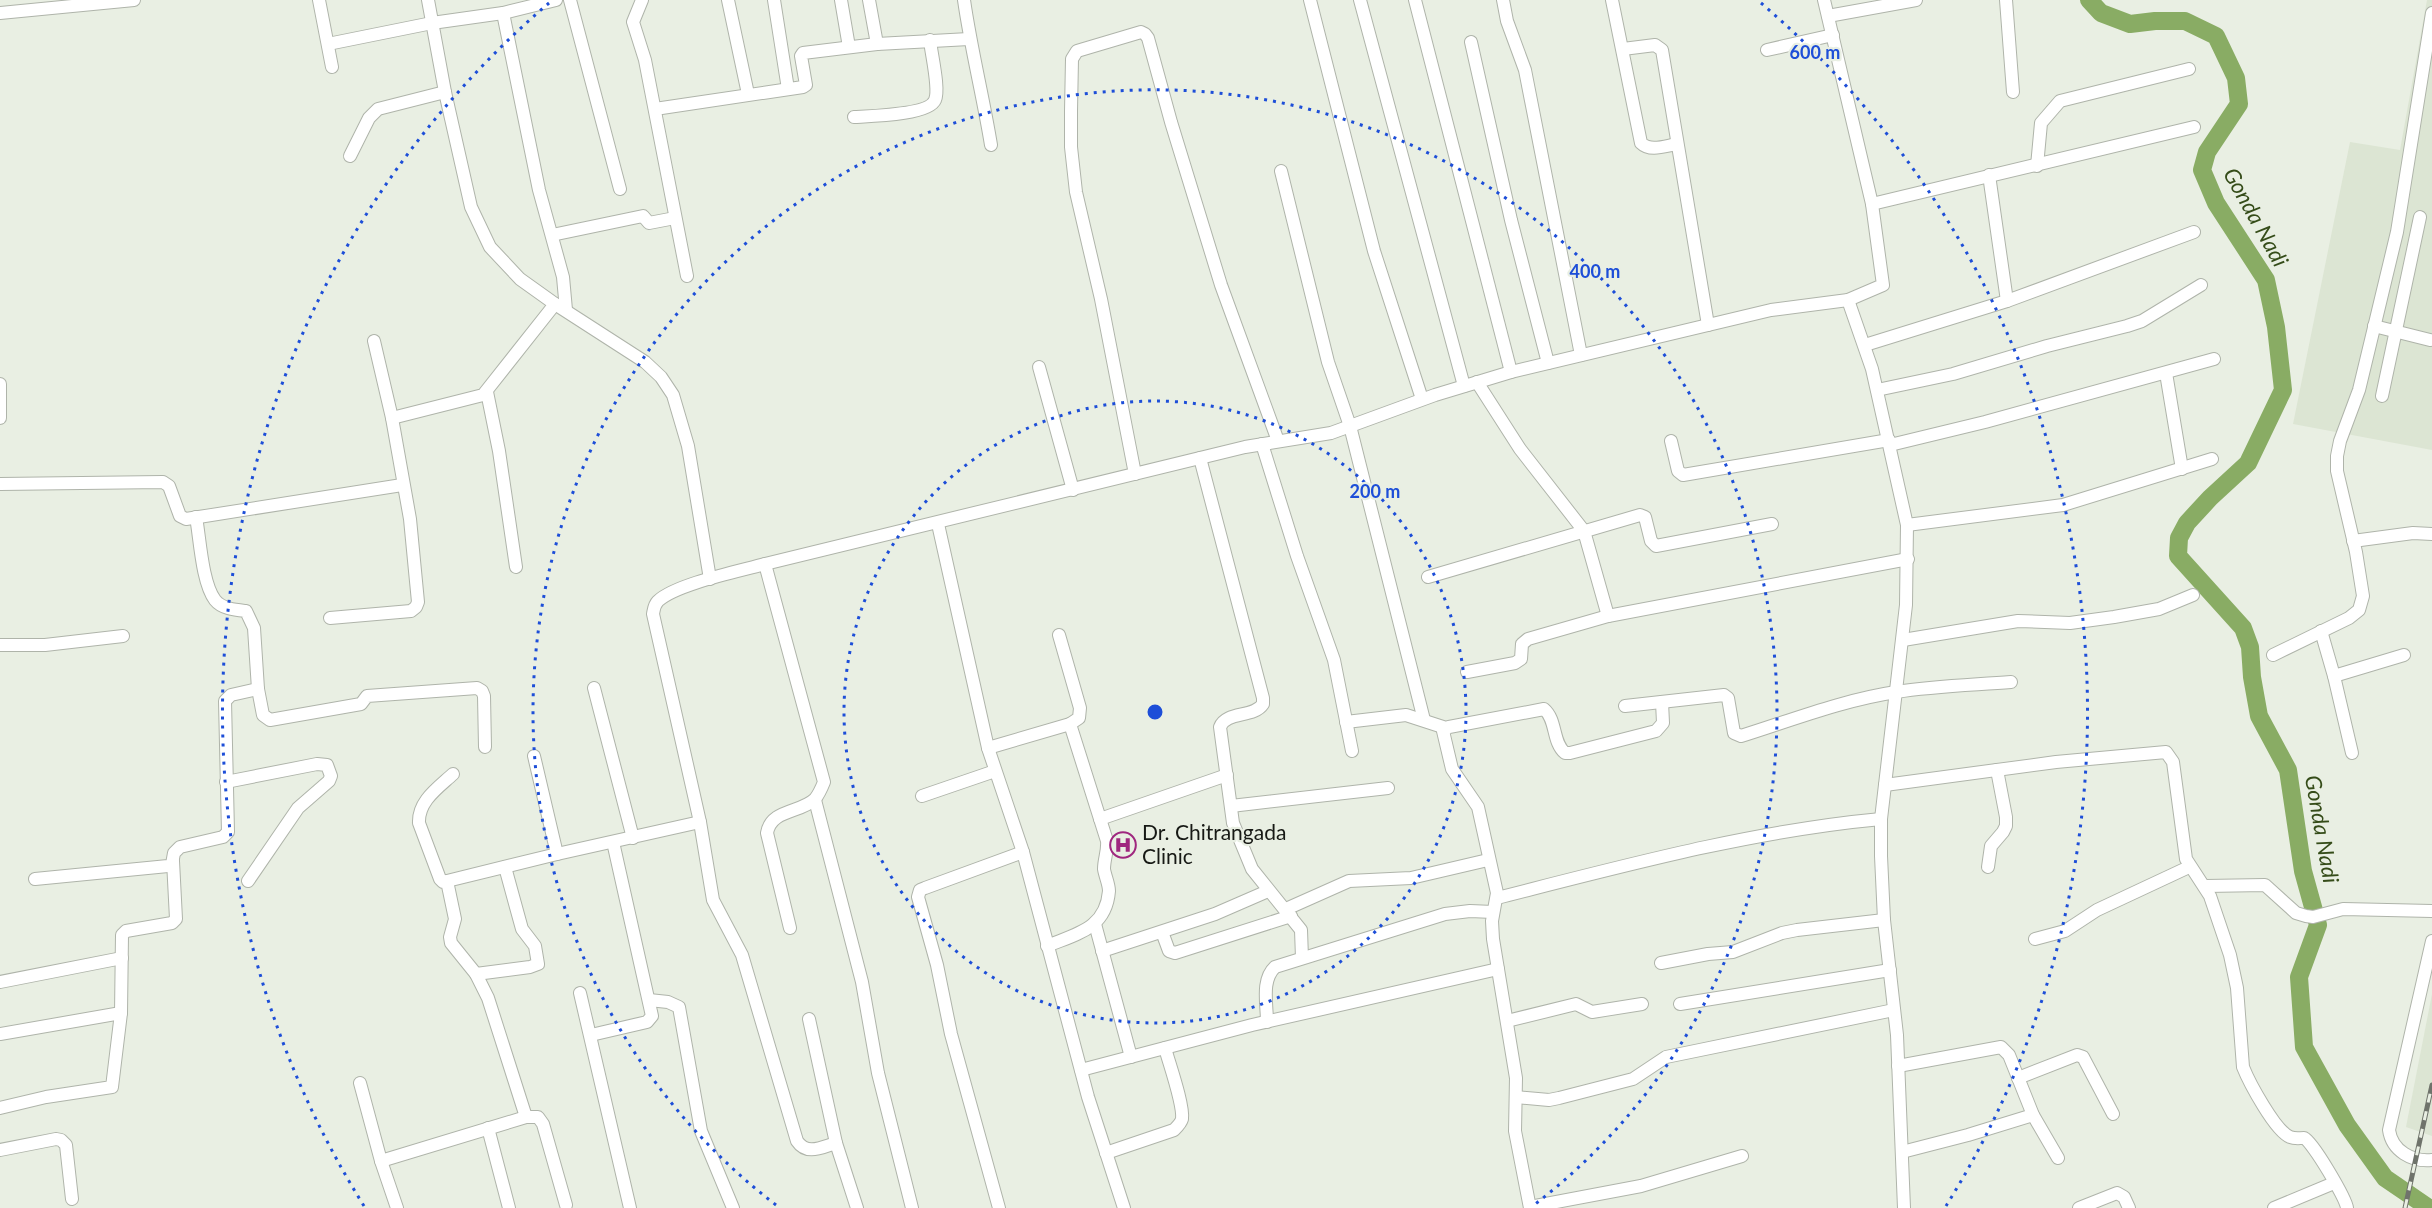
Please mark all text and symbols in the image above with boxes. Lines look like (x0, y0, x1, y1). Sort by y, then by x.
text: 600 m (1790, 41, 1840, 63)
water label: Gonda Nadi (2218, 162, 2295, 271)
text: 400 m (1570, 260, 1620, 282)
text: 200 m (1350, 480, 1400, 502)
centre of rings (1145, 702, 1165, 722)
water label: Gonda Nadi (2300, 773, 2345, 885)
place label: Dr. Chitrangada Clinic (1142, 819, 1286, 868)
hospital icon: Dr. Chitrangada Clinic (1108, 830, 1138, 860)

